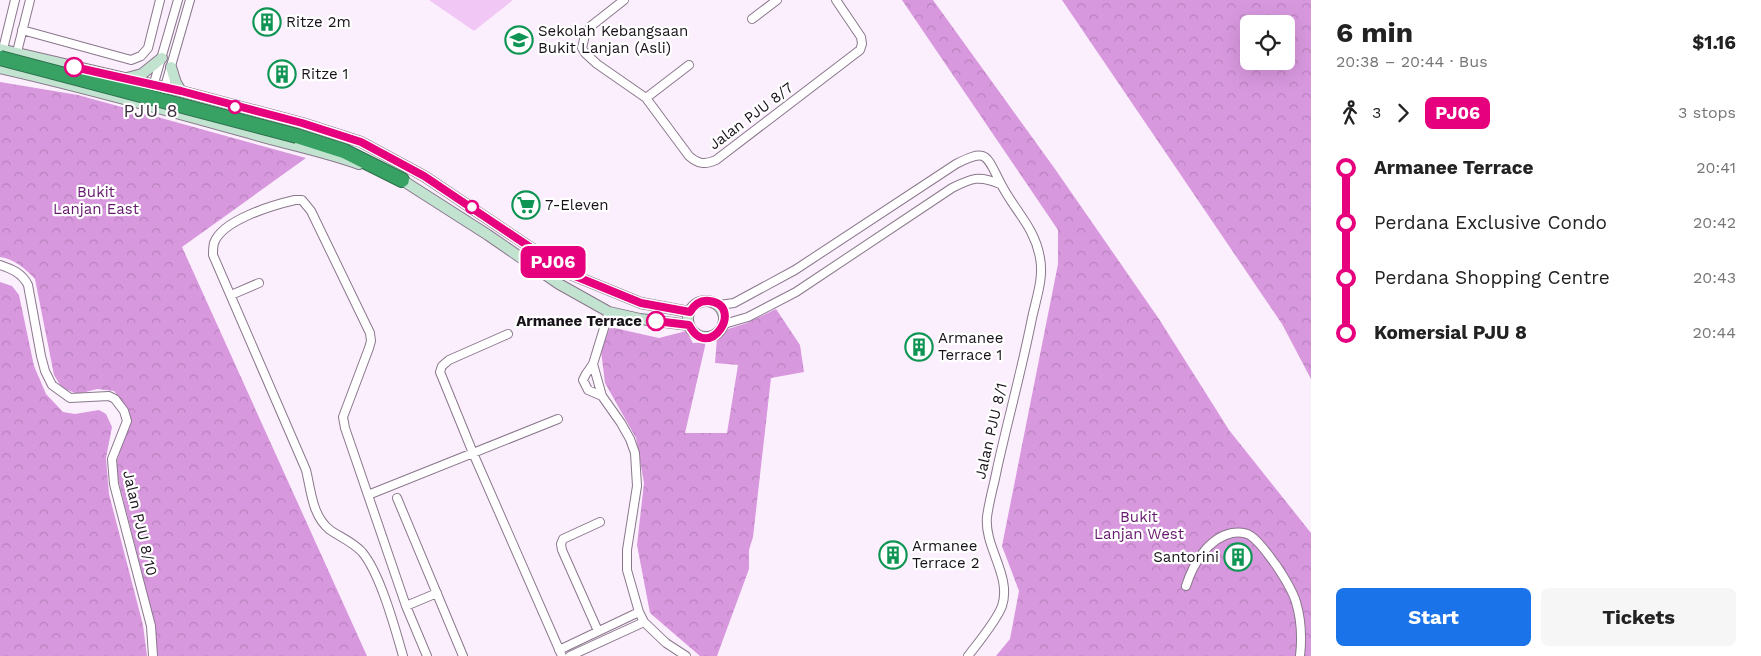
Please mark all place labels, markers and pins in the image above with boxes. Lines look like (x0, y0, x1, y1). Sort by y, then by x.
building icon: Ritze 2m (252, 7, 282, 37)
place label: Ritze 2m (286, 13, 351, 31)
place label: Sekolah Kebangsaan Bukit Lanjan (Asli) (538, 22, 688, 57)
school or university icon: Sekolah Kebangsaan Bukit Lanjan (Asli) (504, 25, 534, 55)
unlabelled marker (64, 57, 84, 77)
building icon: Ritze 1 (267, 59, 297, 89)
place label: Ritze 1 (301, 65, 348, 83)
unlabelled marker (228, 100, 242, 114)
supermarket icon: 7-Eleven (511, 190, 541, 220)
place label: 7-Eleven (545, 196, 609, 214)
unlabelled marker (465, 200, 479, 214)
marker: Armanee Terrace (646, 311, 666, 331)
place label: Armanee Terrace (516, 312, 642, 330)
place label: Armanee Terrace 1 (938, 329, 1003, 364)
building icon: Armanee Terrace 1 (904, 332, 934, 362)
place label: Armanee Terrace 2 (912, 537, 980, 572)
building icon: Armanee Terrace 2 (878, 540, 908, 570)
building icon: Santorini (1223, 542, 1253, 572)
place label: Santorini (1153, 548, 1219, 566)

